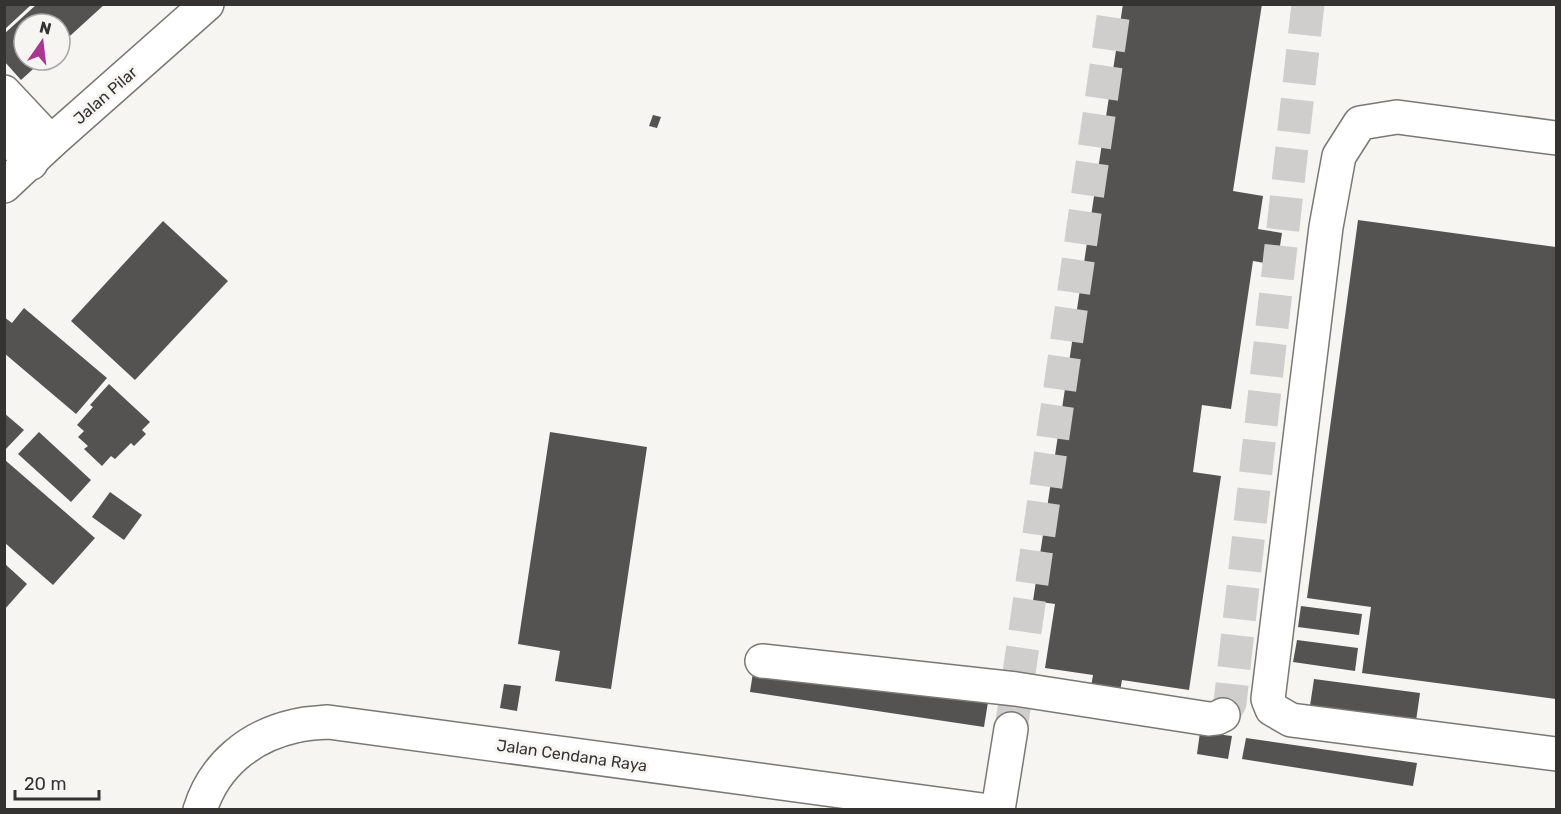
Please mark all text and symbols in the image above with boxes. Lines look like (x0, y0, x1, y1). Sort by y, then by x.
north arrow (12, 12, 72, 72)
text: N (38, 17, 53, 39)
street label: Jalan Pilar (70, 63, 141, 128)
street label: Jalan Cendana Raya (495, 736, 648, 775)
scale bar (15, 763, 99, 801)
text: 20 m (24, 773, 66, 795)

